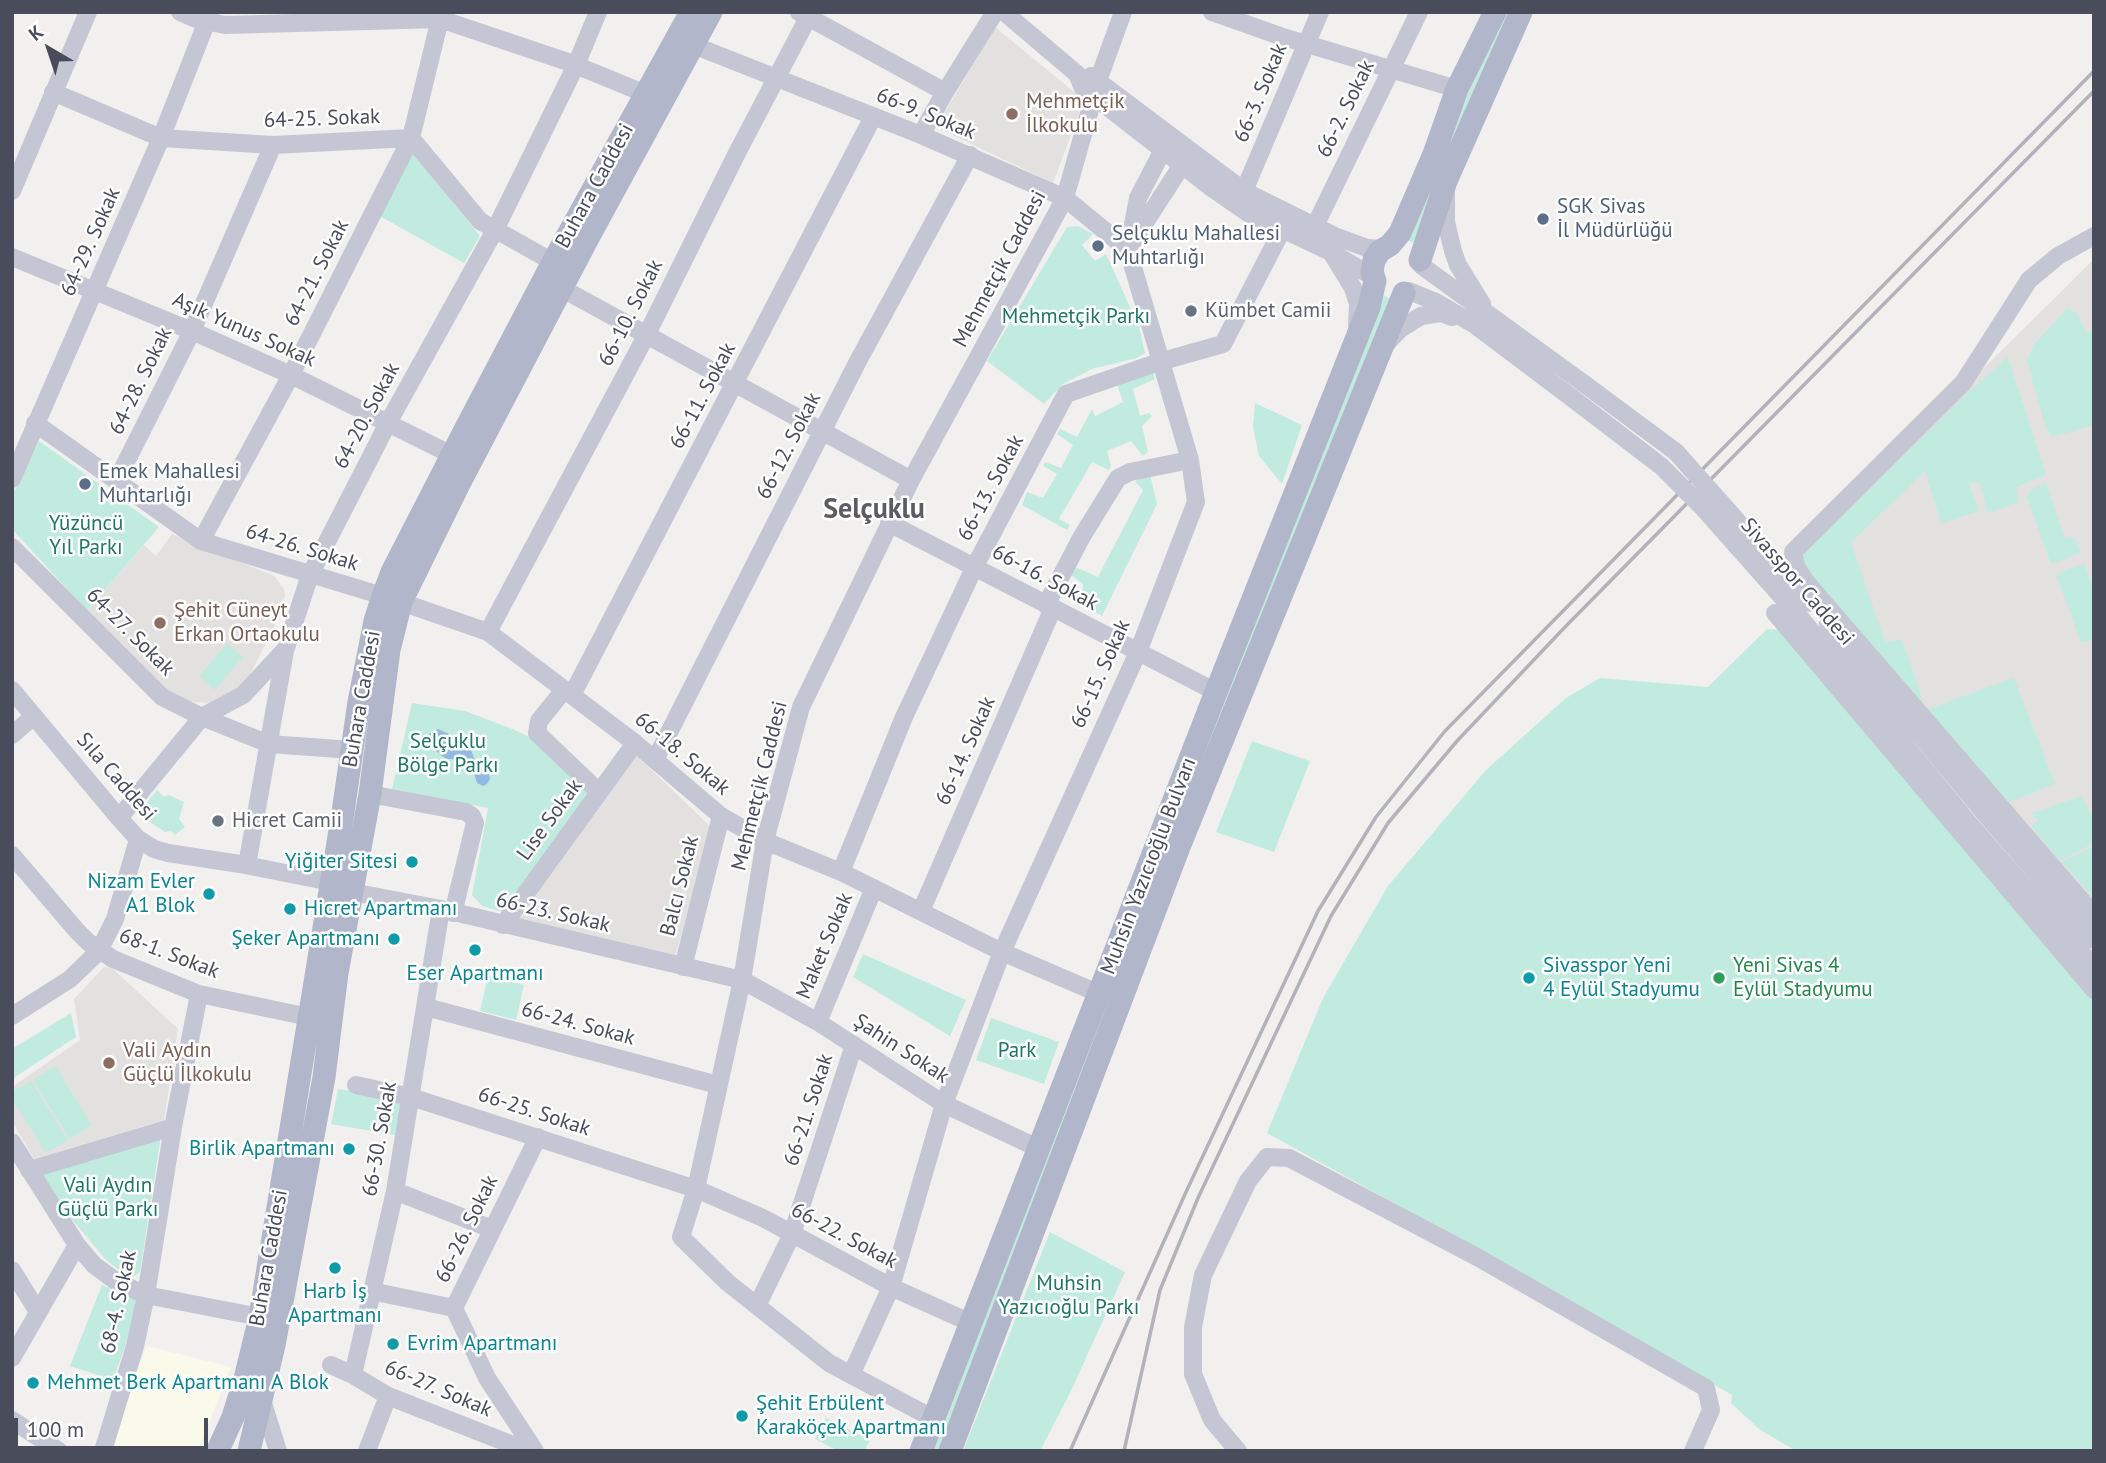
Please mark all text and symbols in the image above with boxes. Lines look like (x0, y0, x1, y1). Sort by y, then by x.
north arrow (14, 14, 84, 84)
text: K (24, 20, 48, 46)
street label: 66-3. Sokak (1229, 40, 1293, 146)
street label: 66-2. Sokak (1312, 56, 1380, 162)
street label: 66-9. Sokak (873, 83, 979, 145)
place label: Mehmetçik İlkokulu (1026, 89, 1125, 139)
street label: 64-25. Sokak (263, 104, 381, 134)
marker: Mehmetçik İlkokulu (1004, 106, 1020, 122)
street label: Buhara Caddesi (550, 119, 640, 253)
street label: 64-29. Sokak (56, 184, 126, 300)
street label: Mehmetçik Caddesi (948, 186, 1052, 352)
place label: SGK Sivas İl Müdürlüğü (1557, 194, 1673, 244)
marker: SGK Sivas İl Müdürlüğü (1535, 211, 1551, 227)
street label: 64-21. Sokak (279, 215, 355, 331)
place label: Selçuklu Mahallesi Muhtarlığı (1112, 221, 1280, 271)
marker: Selçuklu Mahallesi Muhtarlığı (1090, 238, 1106, 254)
street label: 66-10. Sokak (593, 255, 669, 371)
street label: Aşık Yunus Sokak (168, 287, 320, 373)
place label: Kümbet Camii (1205, 298, 1331, 324)
marker: Kümbet Camii (1183, 303, 1199, 319)
park label: Mehmetçik Parkı (1002, 304, 1150, 330)
street label: 64-28. Sokak (104, 323, 178, 439)
street label: 66-11. Sokak (665, 339, 741, 453)
street label: 64-20. Sokak (329, 359, 405, 473)
street label: 66-12. Sokak (751, 388, 827, 504)
street label: 66-13. Sokak (953, 431, 1029, 545)
place label: Emek Mahallesi Muhtarlığı (99, 459, 240, 509)
marker: Emek Mahallesi Muhtarlığı (77, 476, 93, 492)
district label: Selçuklu (823, 493, 925, 527)
park label: Yüzüncü Yıl Parkı (49, 511, 123, 561)
street label: Sivasspor Caddesi (1735, 513, 1859, 651)
street label: 64-26. Sokak (243, 519, 361, 577)
street label: 66-16. Sokak (988, 540, 1102, 616)
street label: 64-27. Sokak (81, 583, 179, 681)
place label: Şehit Cüneyt Erkan Ortaokulu (174, 598, 320, 648)
marker: Şehit Cüneyt Erkan Ortaokulu (152, 615, 168, 631)
street label: 66-15. Sokak (1066, 616, 1136, 732)
street label: Buhara Caddesi (338, 629, 386, 769)
street label: 66-14. Sokak (931, 693, 1001, 809)
street label: Mehmetçik Caddesi (727, 699, 793, 873)
street label: 66-18. Sokak (629, 707, 735, 801)
street label: Sıla Caddesi (71, 728, 161, 826)
park label: Selçuklu Bölge Parkı (397, 729, 499, 779)
street label: Muhsin Yazıcıoğlu Bulvarı (1096, 754, 1202, 978)
street label: Lise Sokak (512, 774, 588, 866)
place label: Hicret Camii (232, 808, 342, 834)
marker: Hicret Camii (210, 813, 226, 829)
street label: Balcı Sokak (655, 833, 705, 939)
place label: Yiğiter Sitesi (285, 849, 398, 875)
marker: Yiğiter Sitesi (404, 854, 420, 870)
place label: Nizam Evler A1 Blok (87, 869, 195, 919)
marker: Nizam Evler A1 Blok (201, 886, 217, 902)
street label: 66-23. Sokak (493, 888, 613, 938)
street label: Maket Sokak (791, 889, 859, 1003)
place label: Hicret Apartmanı (304, 896, 457, 922)
marker: Hicret Apartmanı (282, 901, 298, 917)
street label: 68-1. Sokak (116, 923, 222, 985)
place label: Şeker Apartmanı (231, 926, 380, 952)
marker: Şeker Apartmanı (386, 931, 402, 947)
marker: Eser Apartmanı (467, 942, 483, 958)
place label: Sivasspor Yeni 4 Eylül Stadyumu (1543, 953, 1700, 1003)
place label: Yeni Sivas 4 Eylül Stadyumu (1733, 953, 1873, 1003)
place label: Eser Apartmanı (406, 961, 544, 987)
marker: Sivasspor Yeni 4 Eylül Stadyumu (1521, 970, 1537, 986)
marker: Yeni Sivas 4 Eylül Stadyumu (1711, 970, 1727, 986)
street label: 66-24. Sokak (519, 997, 637, 1051)
street label: Şahin Sokak (849, 1009, 953, 1089)
place label: Vali Aydın Güçlü İlkokulu (123, 1038, 252, 1088)
park label: Park (998, 1038, 1036, 1064)
street label: 66-21. Sokak (779, 1051, 839, 1169)
marker: Vali Aydın Güçlü İlkokulu (101, 1055, 117, 1071)
street label: 66-30. Sokak (357, 1080, 403, 1198)
street label: 66-25. Sokak (475, 1082, 593, 1142)
place label: Birlik Apartmanı (189, 1136, 335, 1162)
marker: Birlik Apartmanı (341, 1141, 357, 1157)
street label: 66-26. Sokak (430, 1171, 504, 1287)
park label: Vali Aydın Güçlü Parkı (58, 1173, 158, 1223)
street label: Buhara Caddesi (245, 1188, 293, 1328)
street label: 66-22. Sokak (787, 1198, 901, 1274)
street label: 68-4. Sokak (96, 1248, 142, 1356)
marker: Harb İş Apartmanı (327, 1260, 343, 1276)
park label: Muhsin Yazıcıoğlu Parkı (999, 1271, 1139, 1321)
place label: Harb İş Apartmanı (288, 1279, 382, 1329)
place label: Evrim Apartmanı (407, 1331, 557, 1357)
marker: Evrim Apartmanı (385, 1336, 401, 1352)
street label: 66-27. Sokak (381, 1355, 495, 1423)
place label: Mehmet Berk Apartmanı A Blok (47, 1370, 329, 1396)
marker: Mehmet Berk Apartmanı A Blok (25, 1375, 41, 1391)
place label: Şehit Erbülent Karaköçek Apartmanı (756, 1391, 946, 1441)
scale bar (18, 1404, 212, 1448)
marker: Şehit Erbülent Karaköçek Apartmanı (734, 1408, 750, 1424)
text: 100 m (27, 1416, 84, 1443)

